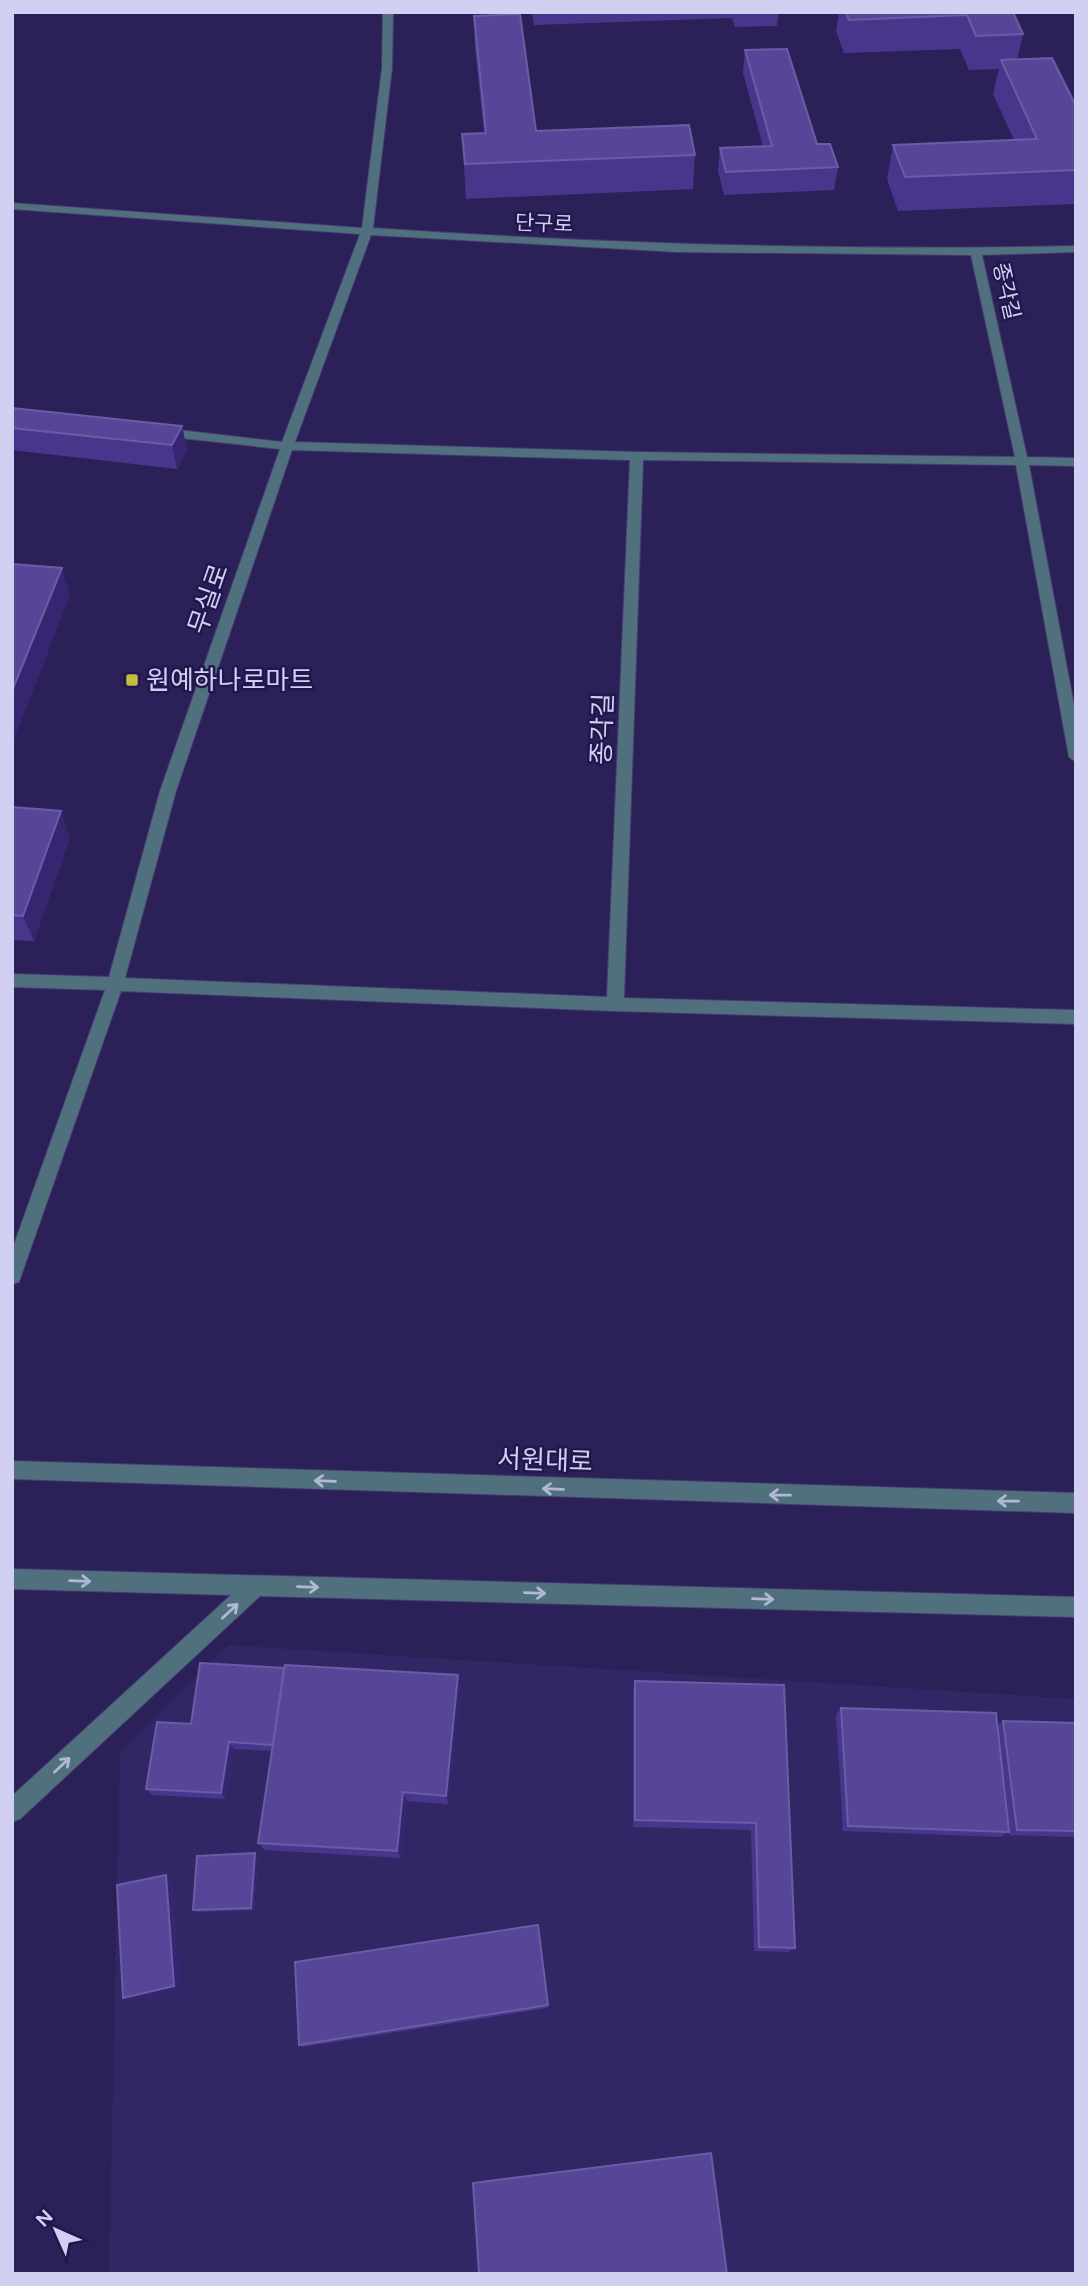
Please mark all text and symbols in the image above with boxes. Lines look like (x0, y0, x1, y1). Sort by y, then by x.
street label: 단구로 (515, 209, 573, 237)
street label: 종각길 (988, 260, 1026, 322)
street label: 무실로 (181, 560, 235, 638)
place label: 원예하나로마트 (146, 664, 313, 696)
marker: 원예하나로마트 (124, 672, 140, 688)
street label: 종각길 (585, 693, 619, 765)
street label: 서원대로 (497, 1442, 593, 1478)
one-way arrow (314, 1474, 337, 1487)
one-way arrow (541, 1482, 564, 1495)
one-way arrow (769, 1488, 792, 1502)
one-way arrow (996, 1494, 1019, 1508)
one-way arrow (69, 1574, 92, 1587)
one-way arrow (296, 1580, 319, 1593)
one-way arrow (524, 1586, 547, 1599)
one-way arrow (751, 1592, 774, 1605)
one-way arrow (221, 1602, 238, 1619)
one-way arrow (53, 1757, 71, 1773)
north arrow (21, 2195, 91, 2265)
text: N (31, 2205, 58, 2232)

